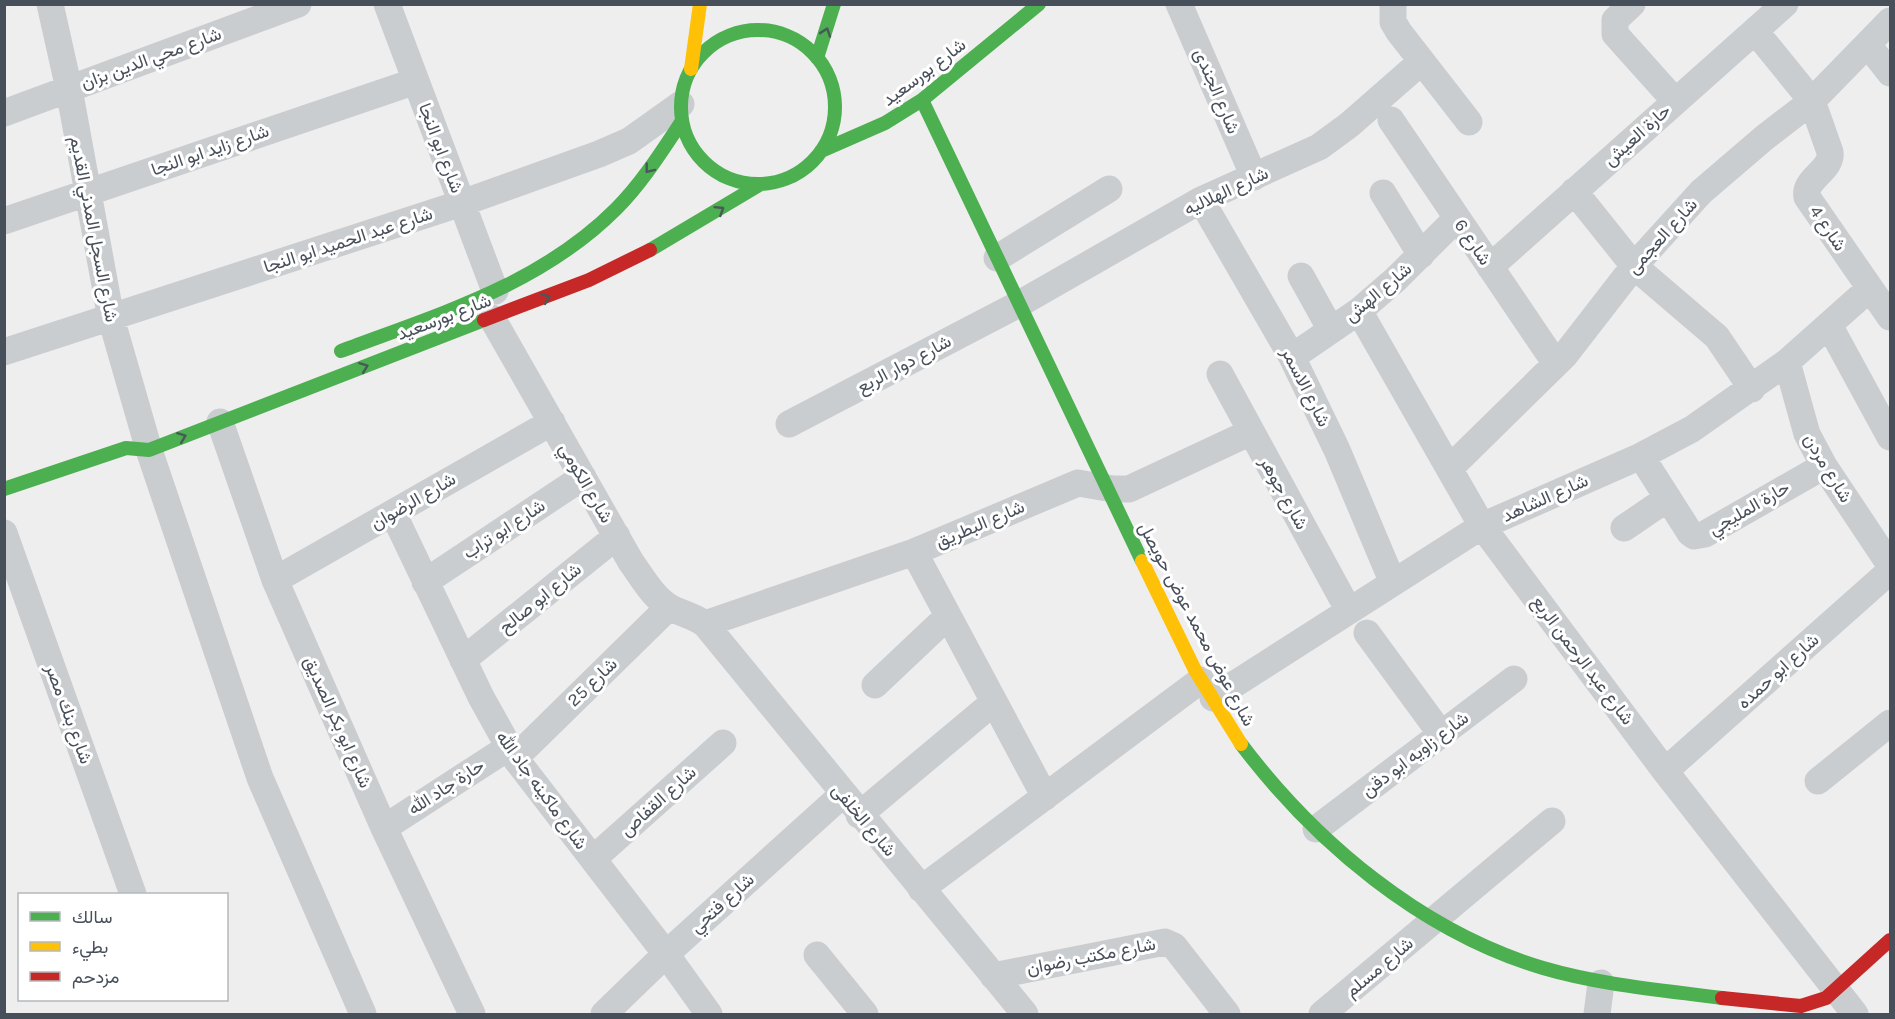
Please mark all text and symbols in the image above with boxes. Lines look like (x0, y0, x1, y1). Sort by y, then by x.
street label: شارع محي الدين بزان (78, 22, 226, 97)
one-way arrow (819, 27, 831, 38)
street label: شارع بورسعيد (878, 33, 971, 111)
street label: شارع الجندى (1188, 45, 1245, 137)
street label: حارة العيش (1599, 99, 1675, 171)
street label: شارع ابو النجا (413, 100, 468, 196)
street label: شارع زايد ابو النجا (148, 120, 272, 181)
street label: شارع السجل المدني القديم (61, 134, 123, 325)
street label: شارع الهلاليه (1180, 162, 1272, 221)
one-way arrow (645, 163, 656, 174)
street label: شارع العجمى (1622, 193, 1703, 279)
street label: شارع 4 (1804, 201, 1851, 256)
street label: شارع عبد الحميد ابو النجا (261, 202, 436, 279)
one-way arrow (714, 206, 724, 218)
street label: شارع 6 (1449, 215, 1496, 270)
street label: شارع الهش (1340, 258, 1417, 327)
street label: شارع بورسعيد (394, 289, 495, 346)
one-way arrow (540, 293, 551, 305)
street label: شارع دوار الربع (853, 330, 955, 399)
street label: شارع الاسمر (1275, 343, 1335, 431)
one-way arrow (358, 362, 369, 374)
street label: شارع مردن (1798, 430, 1857, 507)
one-way arrow (176, 432, 187, 445)
street label: شارع الكومي (551, 439, 618, 529)
street label: شارع جوهر (1254, 452, 1313, 534)
street label: شارع الرضوان (366, 468, 460, 535)
street label: شارع الشاهد (1499, 469, 1592, 528)
street label: حارة المليجي (1704, 476, 1796, 544)
street label: شارع ابو تراب (459, 494, 550, 565)
street label: شارع البطريق (932, 495, 1028, 554)
street label: شارع عوض محمد عوض حويصل (1133, 518, 1260, 730)
street label: شارع ابو صالح (494, 558, 586, 639)
street label: شارع عبد الرحمن الربع (1526, 591, 1639, 730)
street label: شارع ابو حمده (1733, 629, 1824, 714)
street label: شارع ابو بكر الصديق (298, 653, 377, 792)
street label: شارع 25 (562, 653, 622, 712)
street label: شارع بنك مصر (40, 660, 97, 767)
street label: شارع زاويه ابو دقن (1357, 707, 1473, 802)
street label: شارع ماكينه جاد الله (491, 726, 592, 854)
street label: حارة جاد الله (404, 754, 488, 820)
street label: شارع القفاص (615, 761, 701, 842)
street label: شارع الخلفى (826, 779, 901, 862)
street label: شارع فتحي (685, 868, 761, 941)
legend (18, 893, 228, 1001)
text: سالك (72, 906, 112, 928)
street label: شارع مسلم (1340, 932, 1418, 1003)
street label: شارع مكتب رضوان (1025, 933, 1158, 980)
text: بطيء (72, 936, 108, 962)
text: مزدحم (72, 966, 119, 989)

